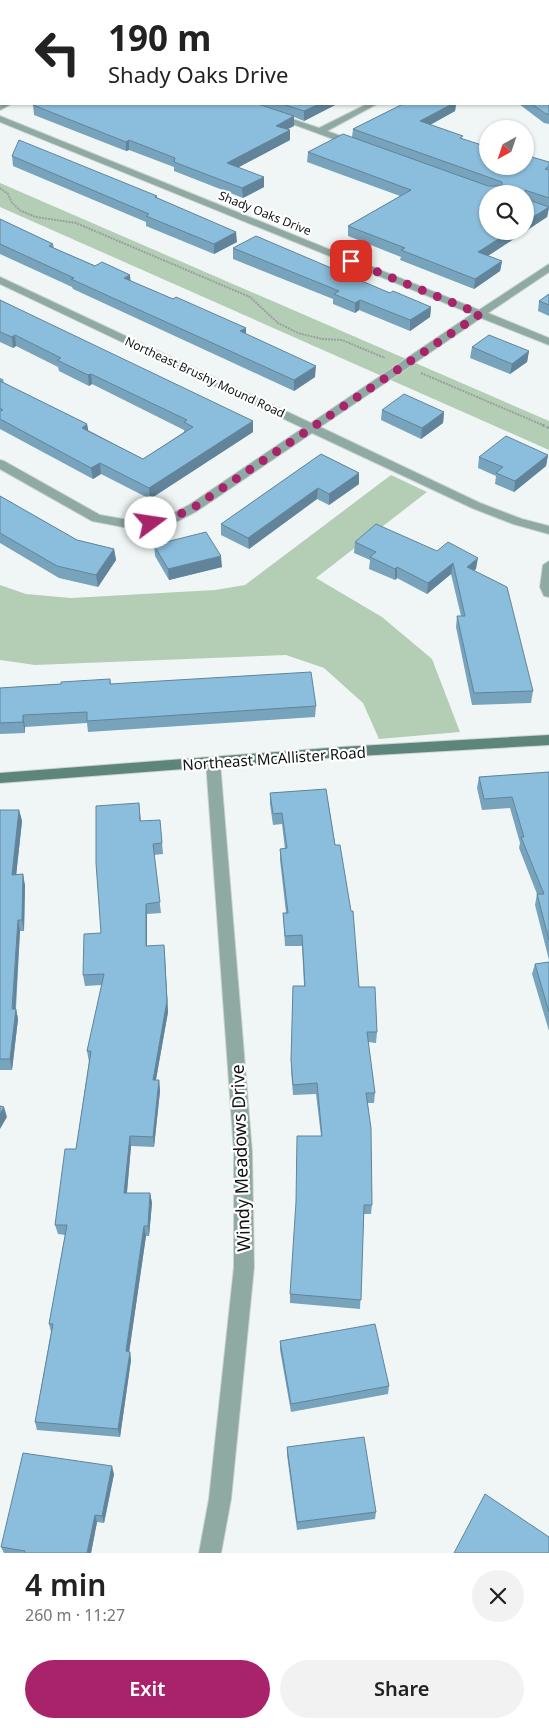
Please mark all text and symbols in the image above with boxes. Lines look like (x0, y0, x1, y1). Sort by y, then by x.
text: 190 m (108, 14, 211, 61)
icon: left (25, 20, 90, 85)
text: Shady Oaks Drive (108, 59, 288, 89)
north arrow (479, 120, 534, 175)
map controls (479, 120, 534, 240)
button: search (479, 185, 534, 240)
street label: Shady Oaks Drive (216, 187, 314, 239)
pin (330, 240, 372, 282)
icon: arrive (337, 247, 365, 275)
street label: Northeast Brushy Mound Road (122, 332, 288, 422)
position arrow (124, 496, 176, 548)
street label: Northeast McAllister Road (182, 742, 366, 774)
street label: Windy Meadows Drive (225, 1064, 255, 1252)
text: 4 min (25, 1564, 106, 1605)
button: close (472, 1570, 524, 1622)
text: 260 m · 11:27 (25, 1604, 125, 1626)
button: Exit (25, 1660, 270, 1718)
button: Share (280, 1660, 524, 1718)

